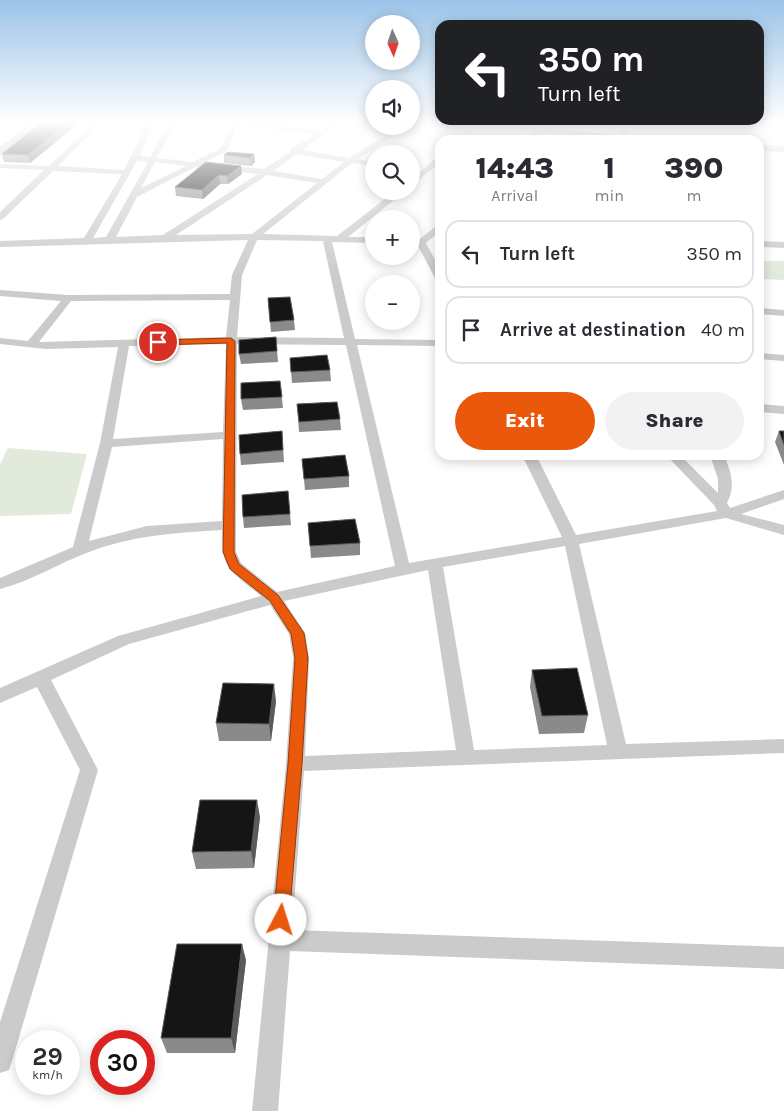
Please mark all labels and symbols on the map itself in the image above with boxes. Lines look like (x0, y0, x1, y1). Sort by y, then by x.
north arrow (365, 15, 420, 70)
pin (137, 321, 179, 363)
position arrow (254, 893, 306, 945)
speed limit sign: 30 (90, 1030, 155, 1095)

